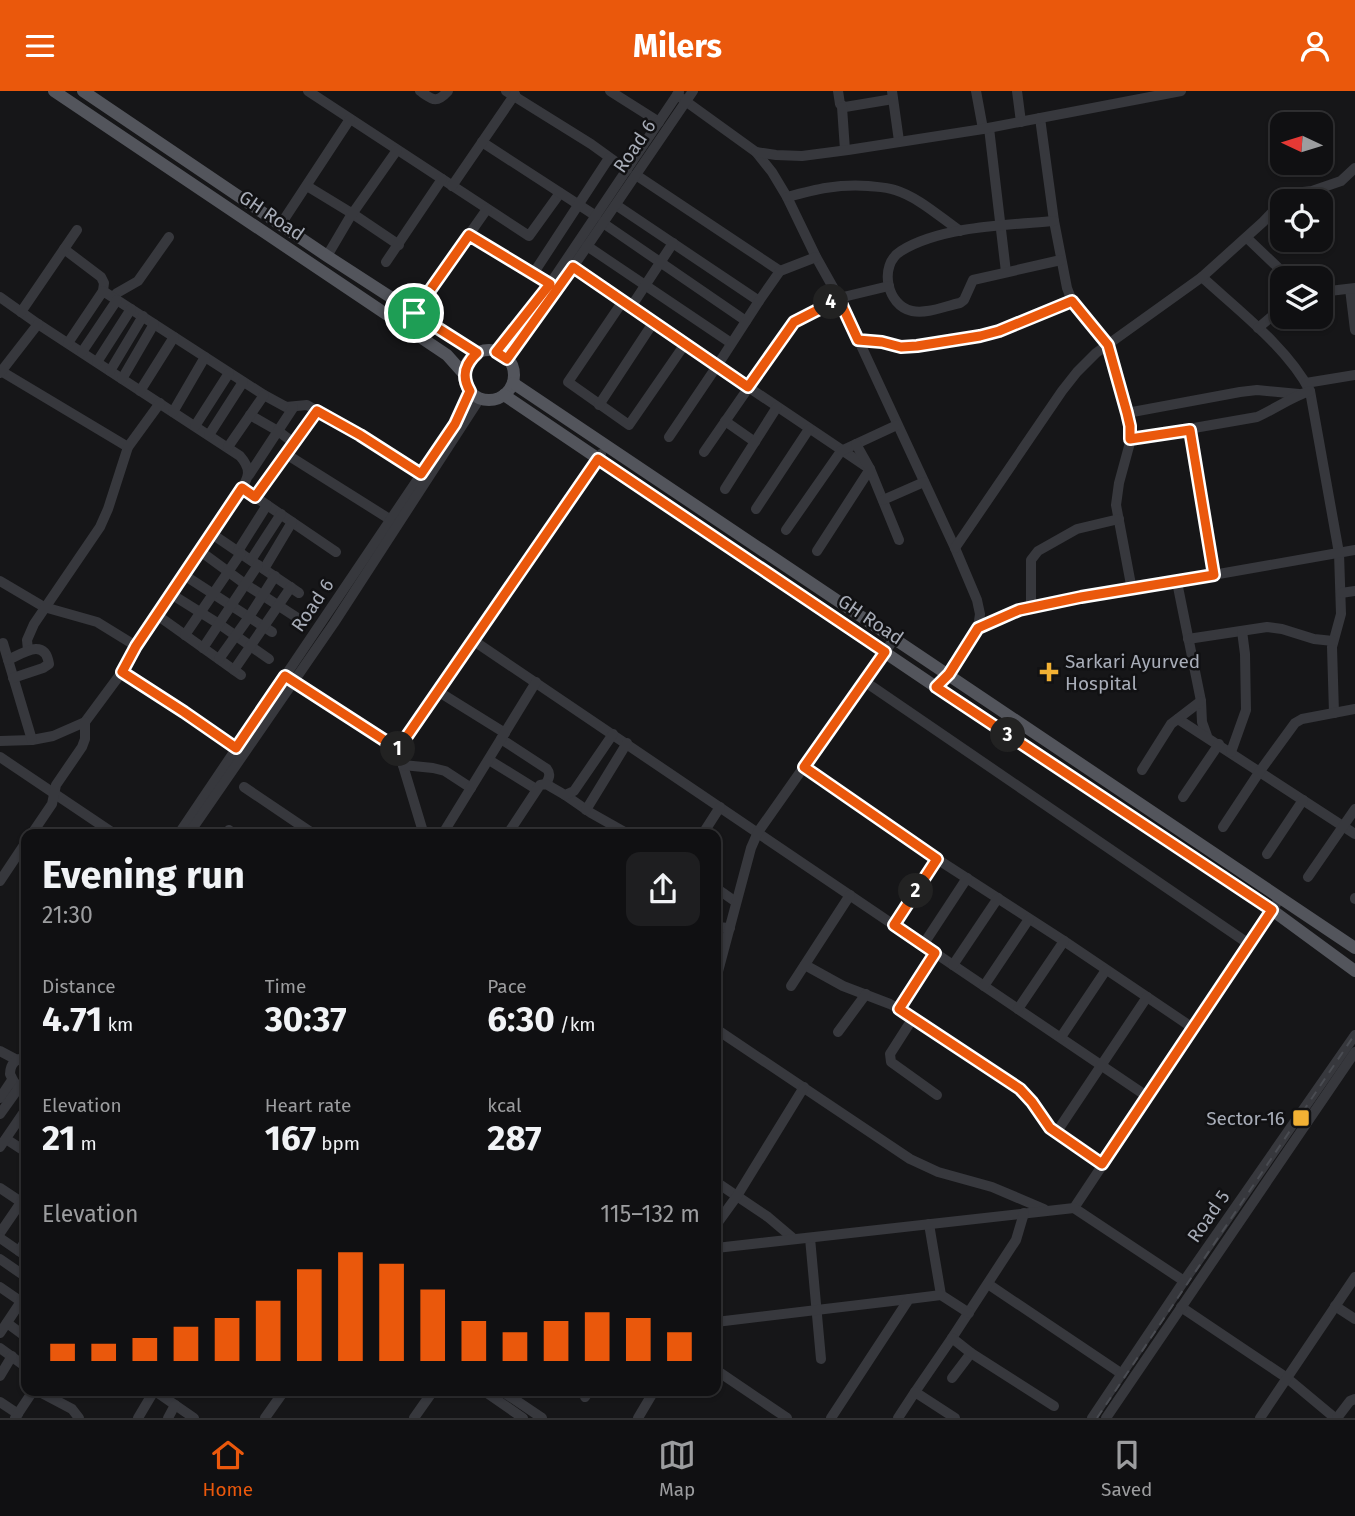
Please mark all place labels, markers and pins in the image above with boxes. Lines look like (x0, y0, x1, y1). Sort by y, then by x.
pin (384, 283, 444, 343)
pin: 4 (814, 285, 848, 319)
place label: Sarkari Ayurved Hospital (1065, 650, 1200, 695)
marker: Sarkari Ayurved Hospital (1039, 662, 1059, 682)
pin: 3 (990, 717, 1026, 753)
pin: 1 (380, 731, 416, 767)
pin: 2 (898, 873, 934, 909)
place label: Sector-16 (1206, 1107, 1285, 1130)
marker: Sector-16 (1291, 1108, 1311, 1128)

